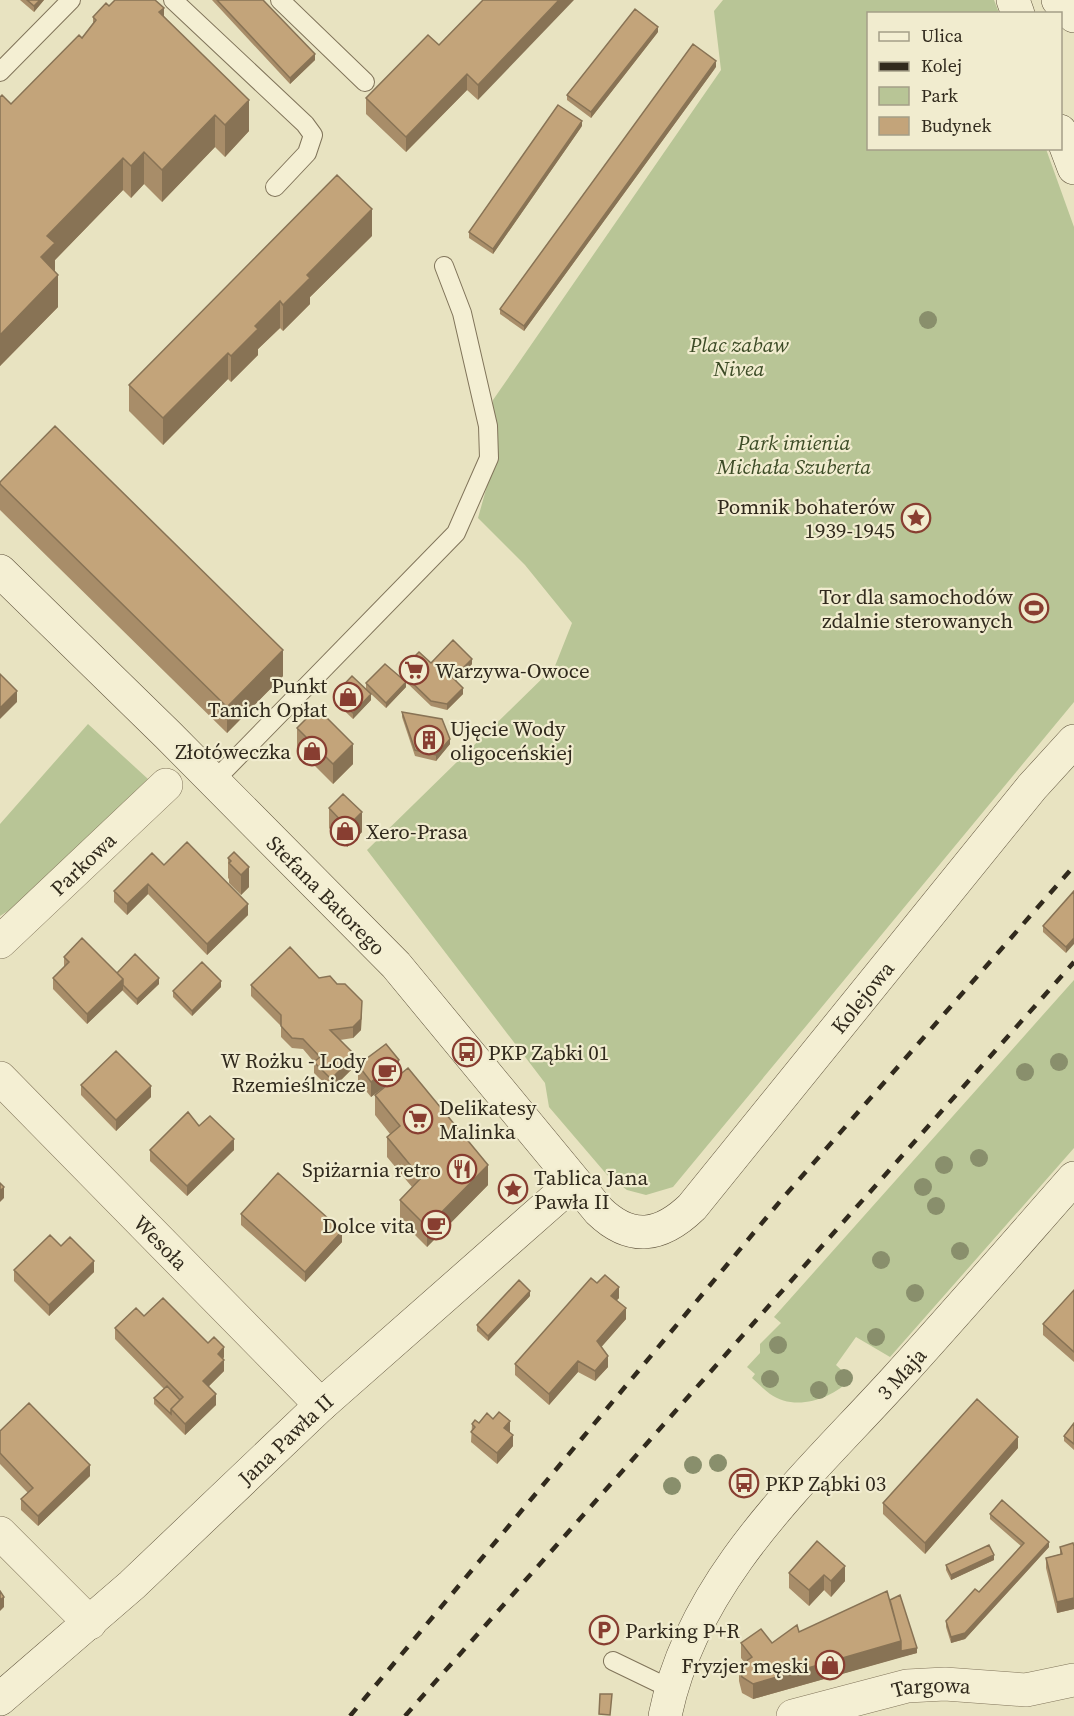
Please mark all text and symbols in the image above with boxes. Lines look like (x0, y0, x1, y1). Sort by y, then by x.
legend (867, 12, 1062, 150)
text: Ulica (921, 23, 964, 48)
text: Kolej (921, 53, 962, 78)
text: Park (921, 83, 958, 108)
text: Budynek (921, 113, 991, 138)
park label: Plac zabaw Nivea (689, 330, 789, 383)
park label: Park imienia Michała Szuberta (716, 428, 871, 481)
place label: Pomnik bohaterów 1939-1945 (717, 492, 895, 545)
place icon: Pomnik bohaterów 1939-1945 (900, 502, 932, 534)
place label: Tor dla samochodów zdalnie sterowanych (819, 582, 1013, 635)
sports icon: Tor dla samochodów zdalnie sterowanych (1018, 592, 1050, 624)
supermarket icon: Warzywa-Owoce (398, 654, 430, 686)
place label: Warzywa-Owoce (435, 656, 590, 685)
place label: Punkt Tanich Opłat (208, 671, 327, 724)
shop icon: Punkt Tanich Opłat (332, 681, 364, 713)
place label: Ujęcie Wody oligoceńskiej (450, 714, 573, 767)
building icon: Ujęcie Wody oligoceńskiej (413, 724, 445, 756)
shop icon: Złotóweczka (296, 735, 328, 767)
place label: Złotóweczka (175, 737, 291, 766)
shop icon: Xero-Prasa (329, 815, 361, 847)
place label: Xero-Prasa (366, 817, 468, 846)
street label: Parkowa (44, 825, 122, 902)
street label: Stefana Batorego (261, 829, 393, 961)
street label: Kolejowa (824, 954, 900, 1039)
bus stop icon: PKP Ząbki 01 (451, 1036, 483, 1068)
place label: PKP Ząbki 01 (488, 1038, 609, 1067)
place label: W Rożku - Lody Rzemieślnicze (221, 1046, 366, 1099)
cafe icon: W Rożku - Lody Rzemieślnicze (371, 1056, 403, 1088)
place label: Delikatesy Malinka (439, 1093, 537, 1146)
supermarket icon: Delikatesy Malinka (402, 1103, 434, 1135)
restaurant icon: Spiżarnia retro (446, 1153, 478, 1185)
place label: Spiżarnia retro (302, 1155, 441, 1184)
place label: Tablica Jana Pawła II (534, 1163, 648, 1216)
place icon: Tablica Jana Pawła II (497, 1173, 529, 1205)
street label: Wesoła (127, 1208, 195, 1276)
cafe icon: Dolce vita (420, 1209, 452, 1241)
place label: Dolce vita (322, 1211, 415, 1240)
street label: 3 Maja (870, 1341, 933, 1406)
street label: Jana Pawła II (230, 1387, 339, 1492)
bus stop icon: PKP Ząbki 03 (728, 1467, 760, 1499)
place label: PKP Ząbki 03 (765, 1469, 886, 1498)
parking icon: Parking P+R (588, 1614, 620, 1646)
place label: Parking P+R (625, 1616, 740, 1645)
shop icon: Fryzjer męski (814, 1649, 846, 1681)
place label: Fryzjer męski (681, 1651, 809, 1680)
street label: Targowa (888, 1670, 972, 1704)

